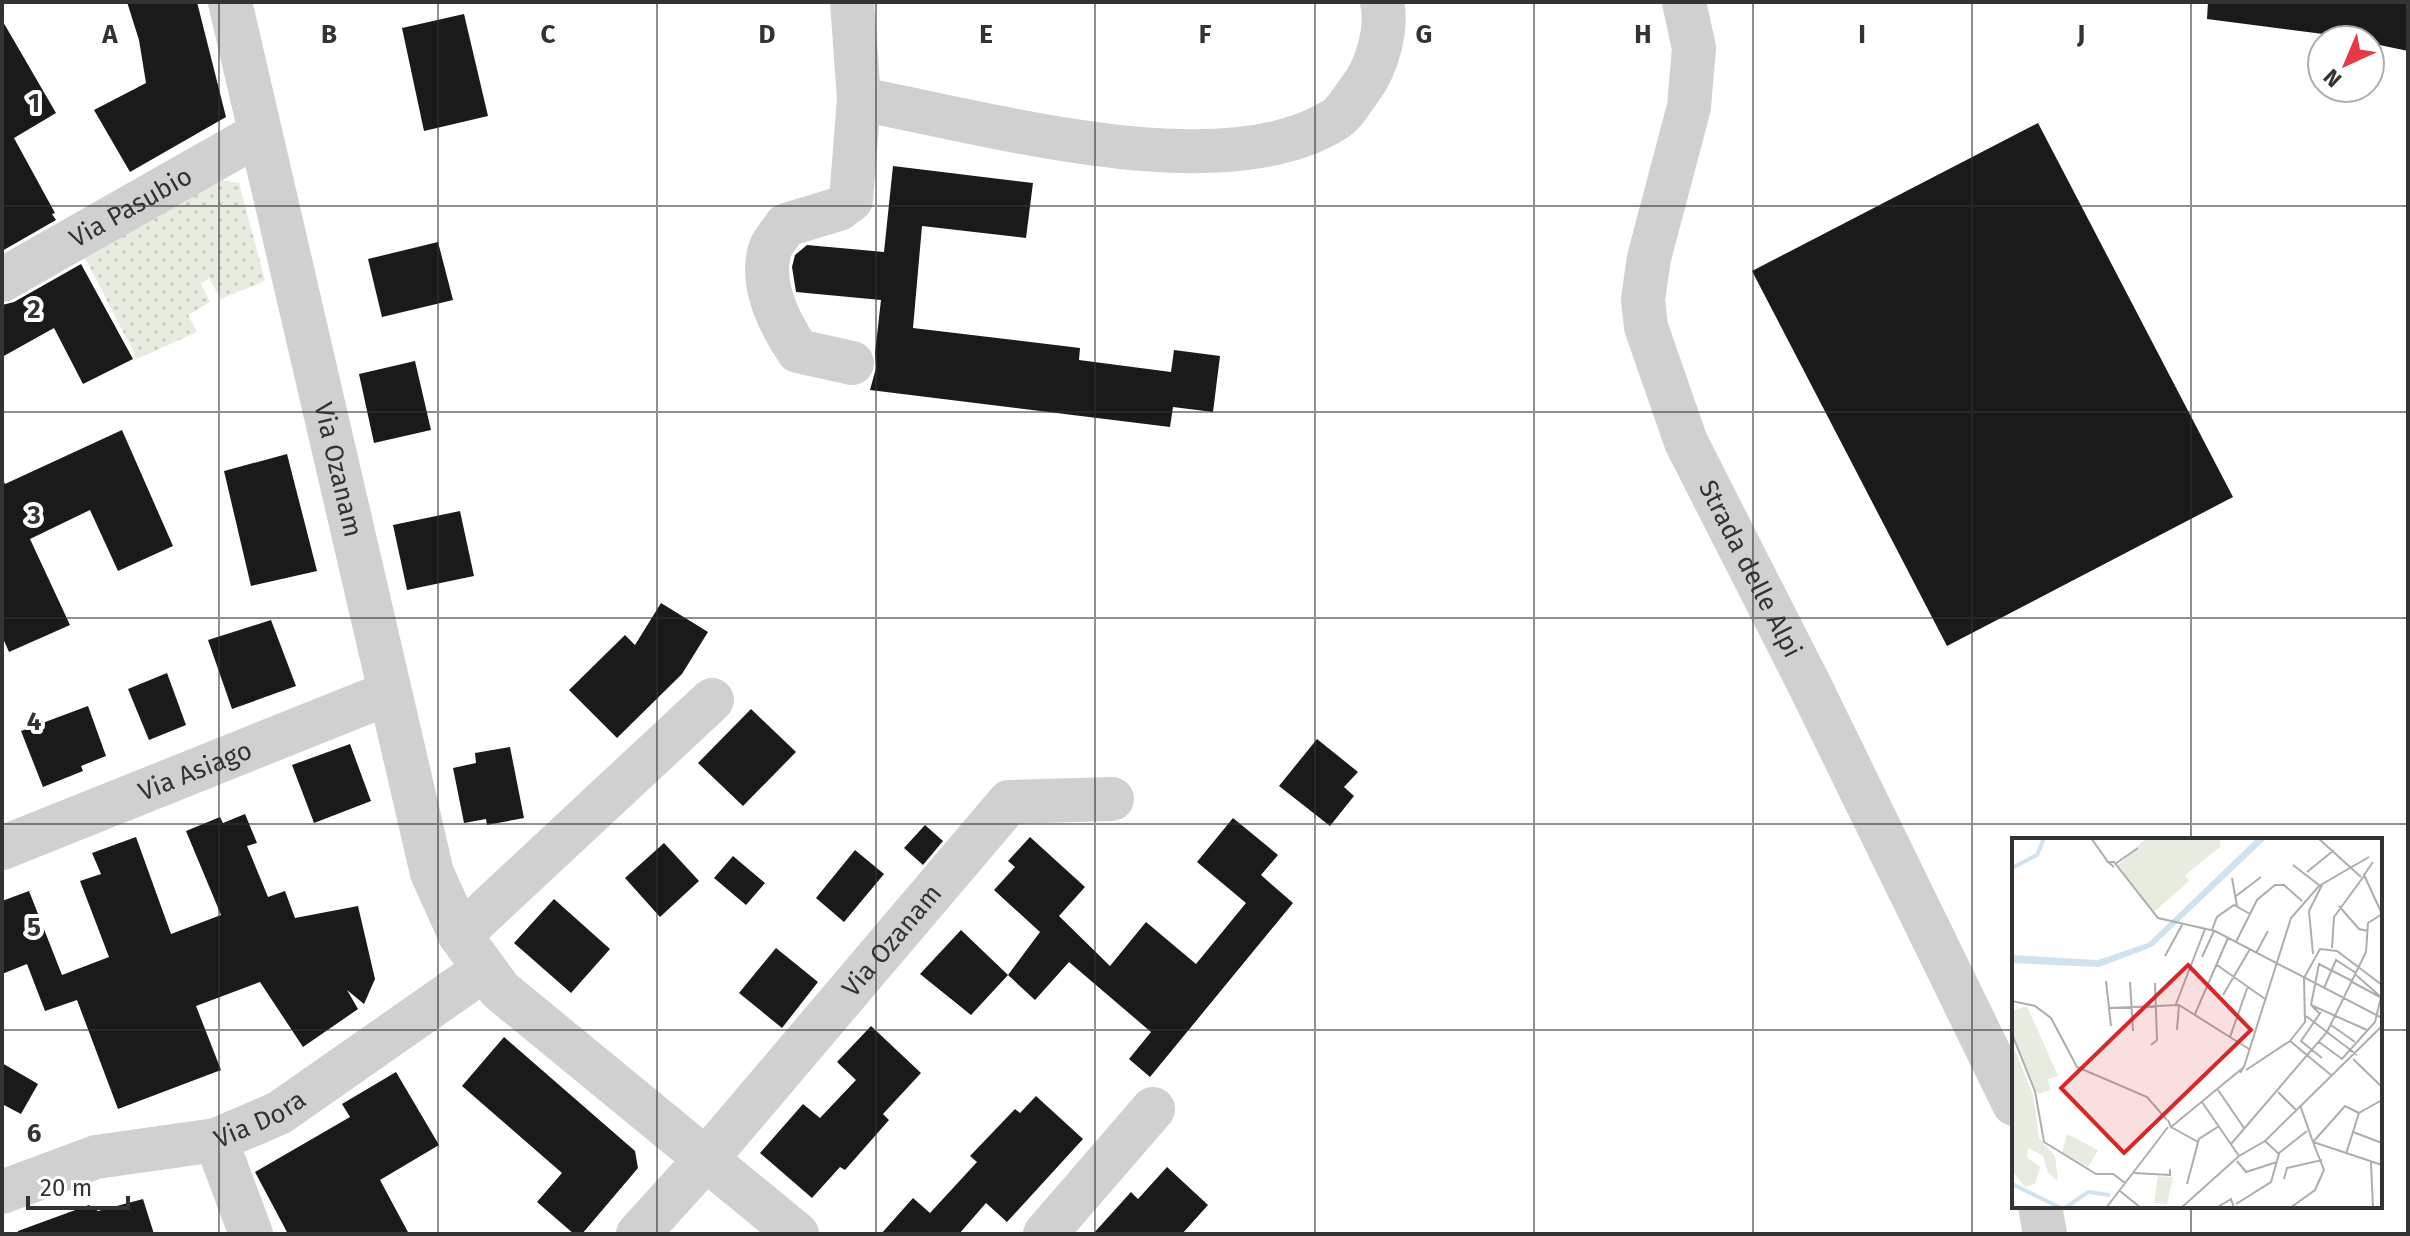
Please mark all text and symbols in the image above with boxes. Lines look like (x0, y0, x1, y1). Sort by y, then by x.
text: A (101, 19, 118, 50)
text: B (321, 19, 337, 50)
text: C (541, 19, 556, 50)
text: D (759, 19, 776, 50)
text: E (979, 19, 993, 50)
text: F (1199, 19, 1212, 50)
text: G (1416, 19, 1432, 50)
text: H (1634, 19, 1652, 50)
text: I (1858, 19, 1866, 50)
text: J (2076, 19, 2085, 50)
north arrow (2306, 24, 2386, 104)
text: N (2318, 63, 2347, 93)
text: 1 (28, 88, 40, 119)
street label: Via Pasubio (64, 160, 197, 254)
text: 2 (27, 294, 41, 325)
street label: Via Ozanam (308, 399, 369, 540)
street label: Strada delle Alpi (1692, 475, 1808, 663)
text: 3 (26, 500, 41, 531)
text: 4 (27, 706, 42, 737)
street label: Via Asiago (134, 734, 256, 807)
inset map (2012, 838, 2382, 1208)
street label: Via Ozanam (835, 878, 948, 1003)
text: 5 (27, 912, 41, 943)
street label: Via Dora (209, 1084, 312, 1154)
text: 6 (27, 1118, 42, 1149)
scale bar (28, 1160, 128, 1210)
text: 20 m (40, 1174, 92, 1202)

